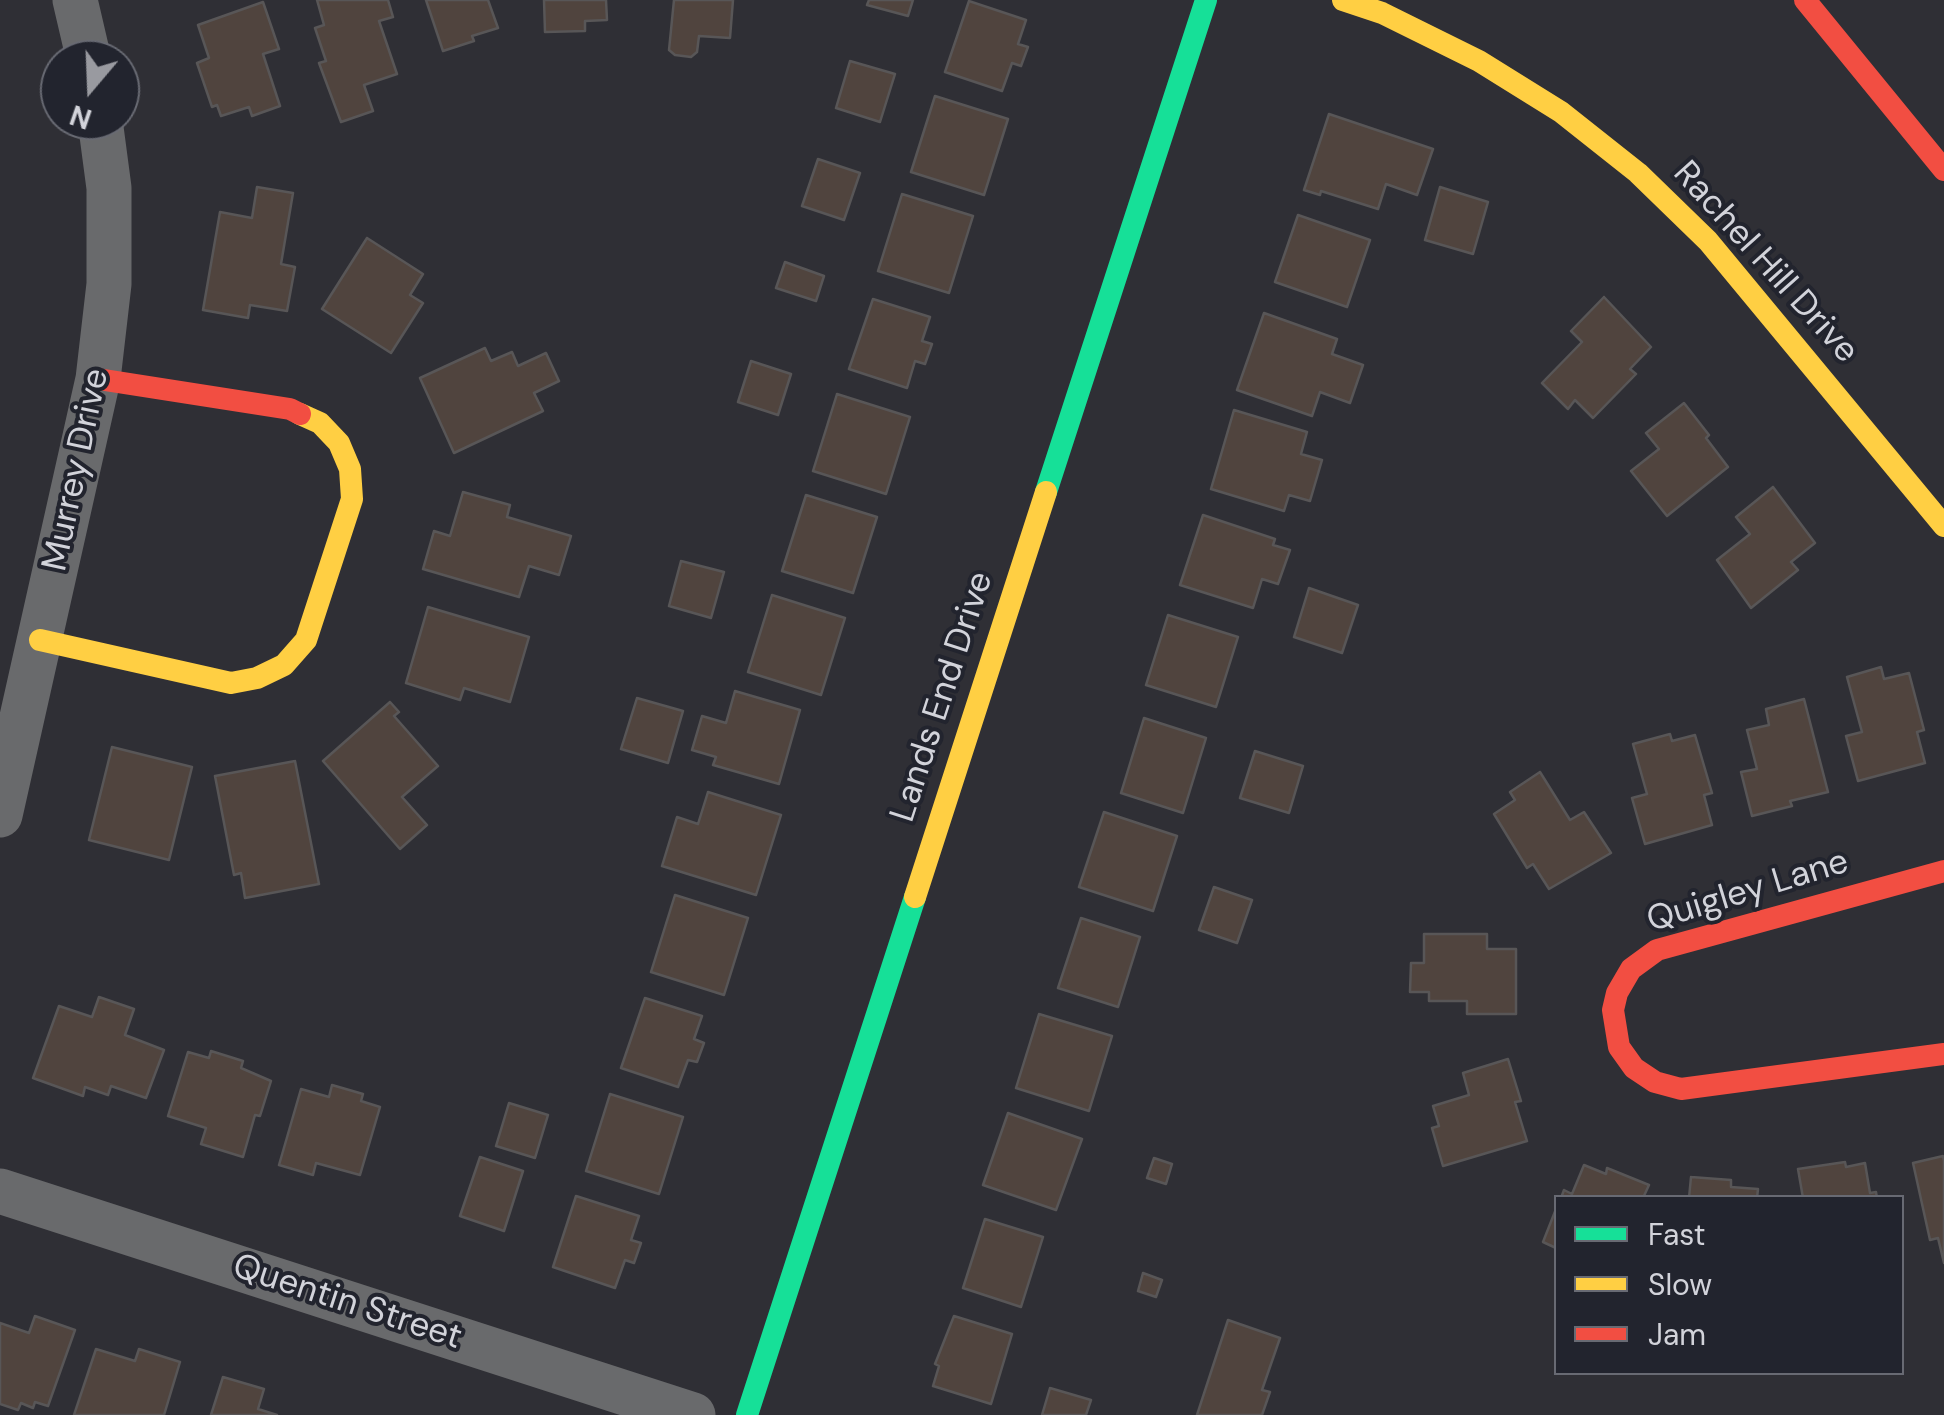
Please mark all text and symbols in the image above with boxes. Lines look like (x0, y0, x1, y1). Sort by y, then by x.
north arrow (40, 40, 140, 140)
text: N (65, 96, 96, 138)
street label: Rachel Hill Drive (1664, 154, 1866, 372)
street label: Murrey Drive (35, 365, 119, 575)
street label: Lands End Drive (883, 567, 1003, 827)
street label: Quigley Lane (1642, 841, 1854, 943)
legend (1554, 1195, 1904, 1375)
text: Fast (1648, 1215, 1706, 1254)
street label: Quentin Street (227, 1246, 467, 1360)
text: Slow (1648, 1265, 1712, 1304)
text: Jam (1648, 1315, 1706, 1354)

